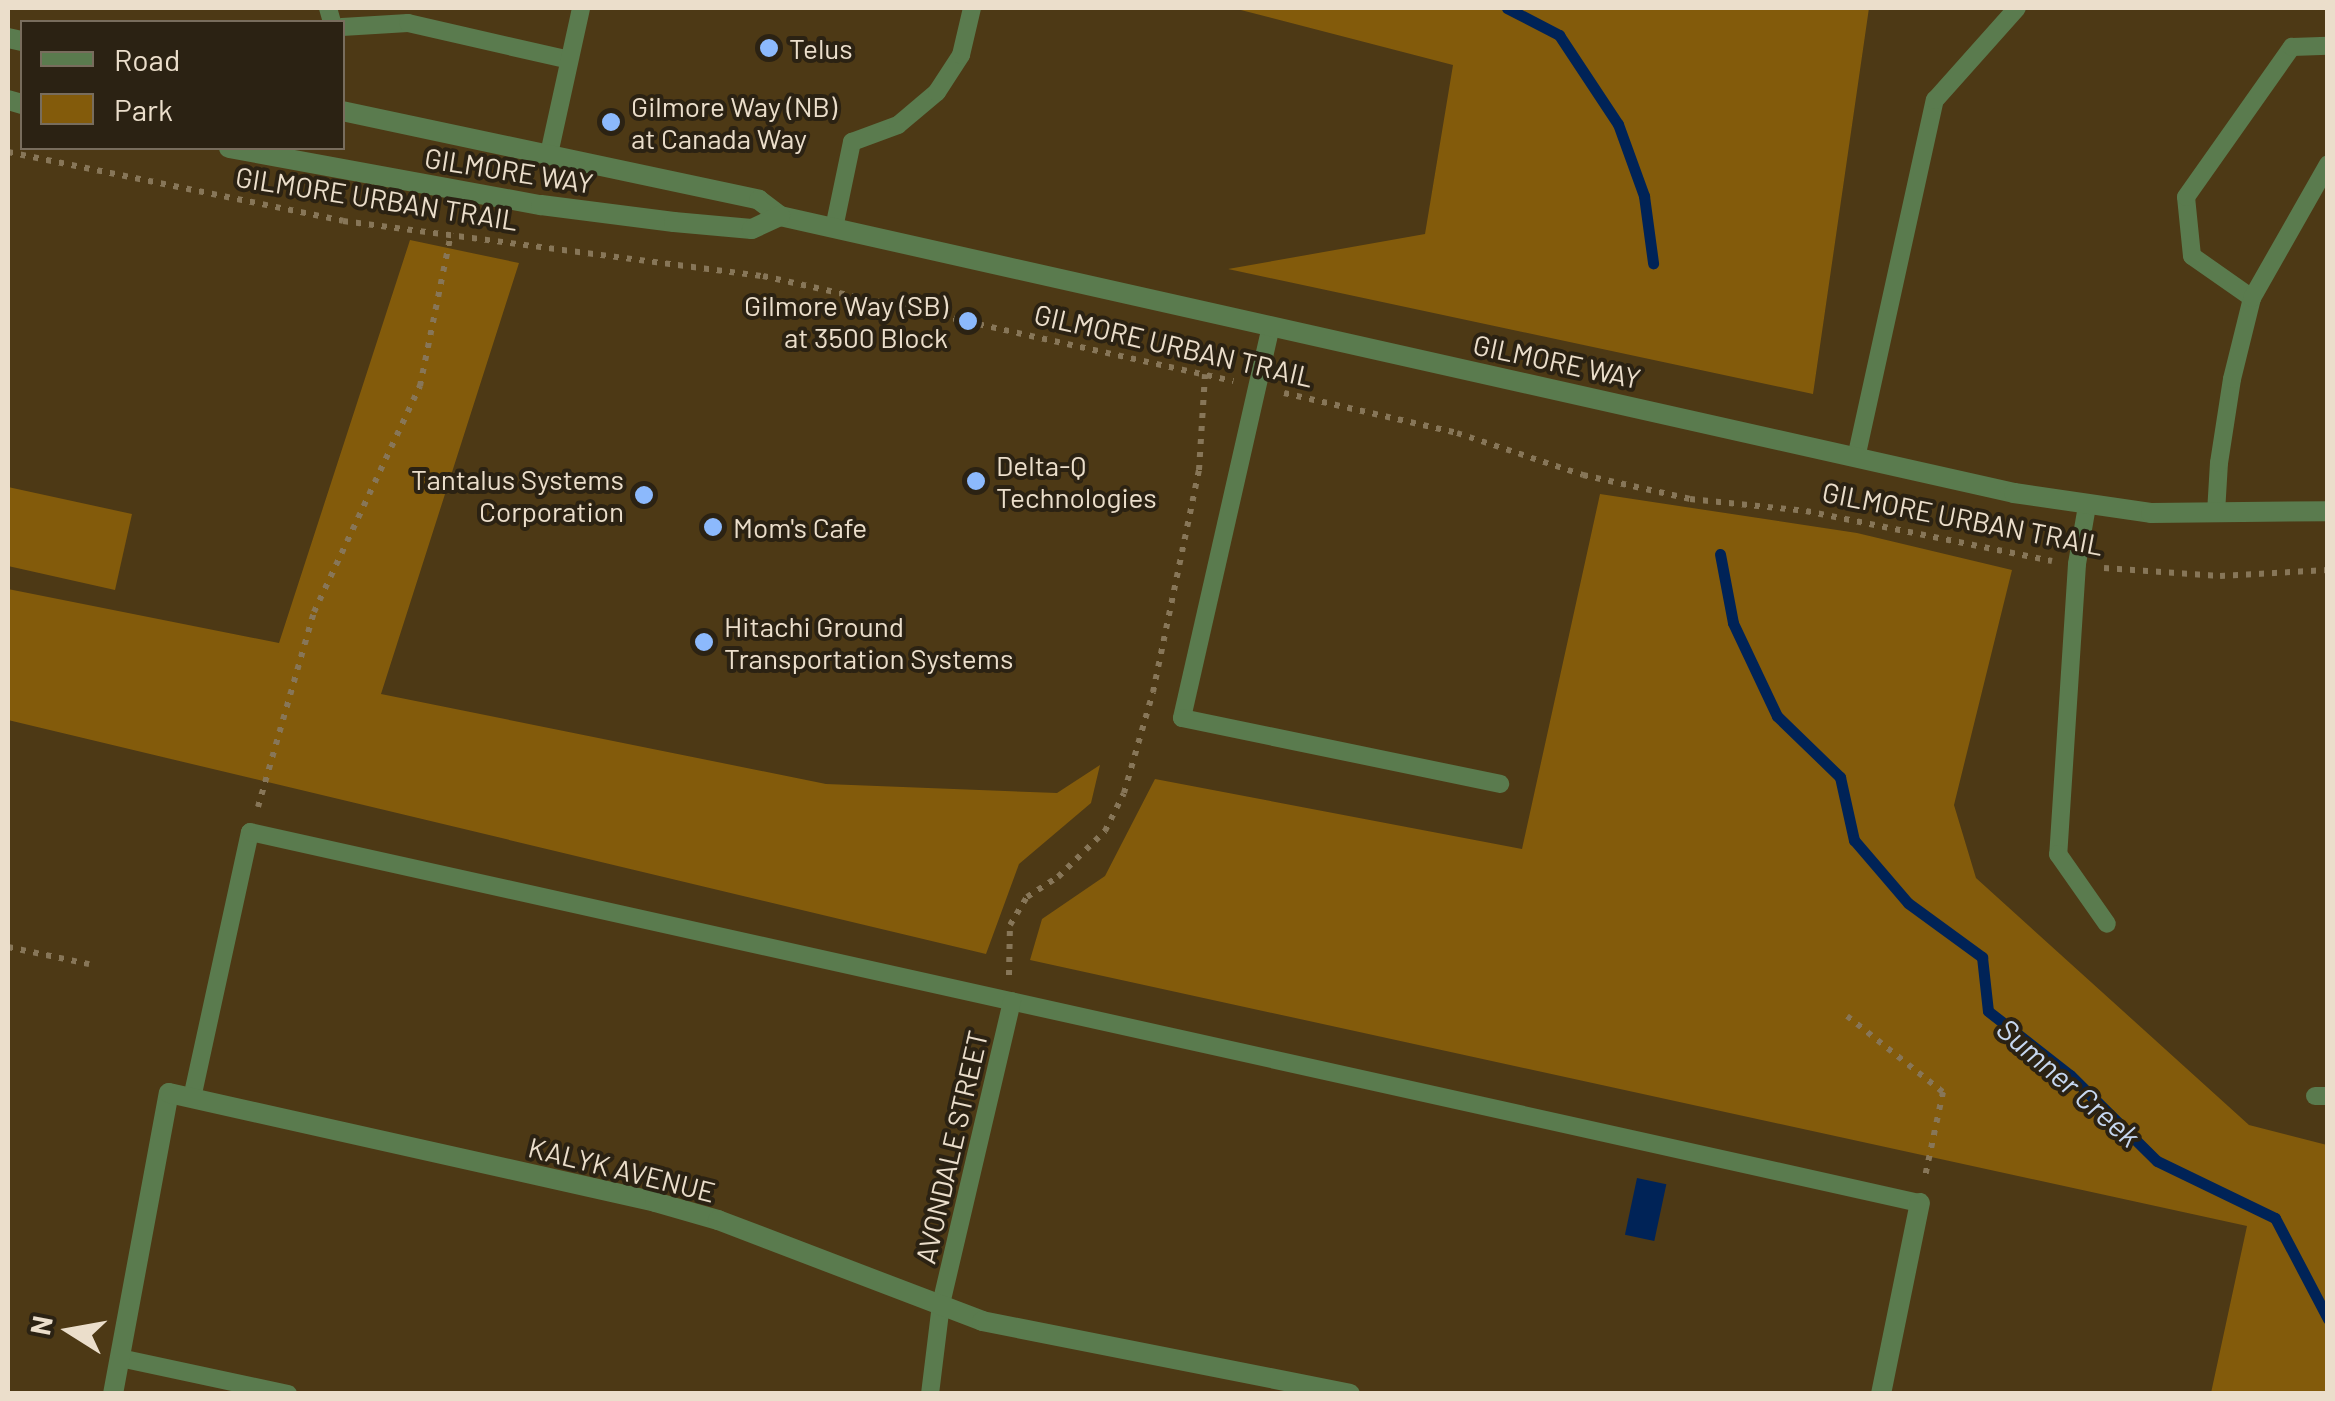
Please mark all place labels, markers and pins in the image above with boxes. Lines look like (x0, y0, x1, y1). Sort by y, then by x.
place label: Telus (789, 31, 853, 65)
marker: Telus (758, 37, 780, 59)
place label: Gilmore Way (NB) at Canada Way (631, 89, 837, 155)
marker: Gilmore Way (NB) at Canada Way (600, 111, 622, 133)
place label: Gilmore Way (SB) at 3500 Block (744, 288, 948, 354)
marker: Gilmore Way (SB) at 3500 Block (957, 310, 979, 332)
place label: Delta-Q Technologies (996, 448, 1157, 514)
place label: Tantalus Systems Corporation (411, 462, 624, 528)
marker: Delta-Q Technologies (965, 470, 987, 492)
marker: Tantalus Systems Corporation (633, 484, 655, 506)
place label: Mom's Cafe (733, 510, 867, 544)
marker: Mom's Cafe (702, 516, 724, 538)
place label: Hitachi Ground Transportation Systems (724, 609, 1013, 675)
marker: Hitachi Ground Transportation Systems (693, 631, 715, 653)

